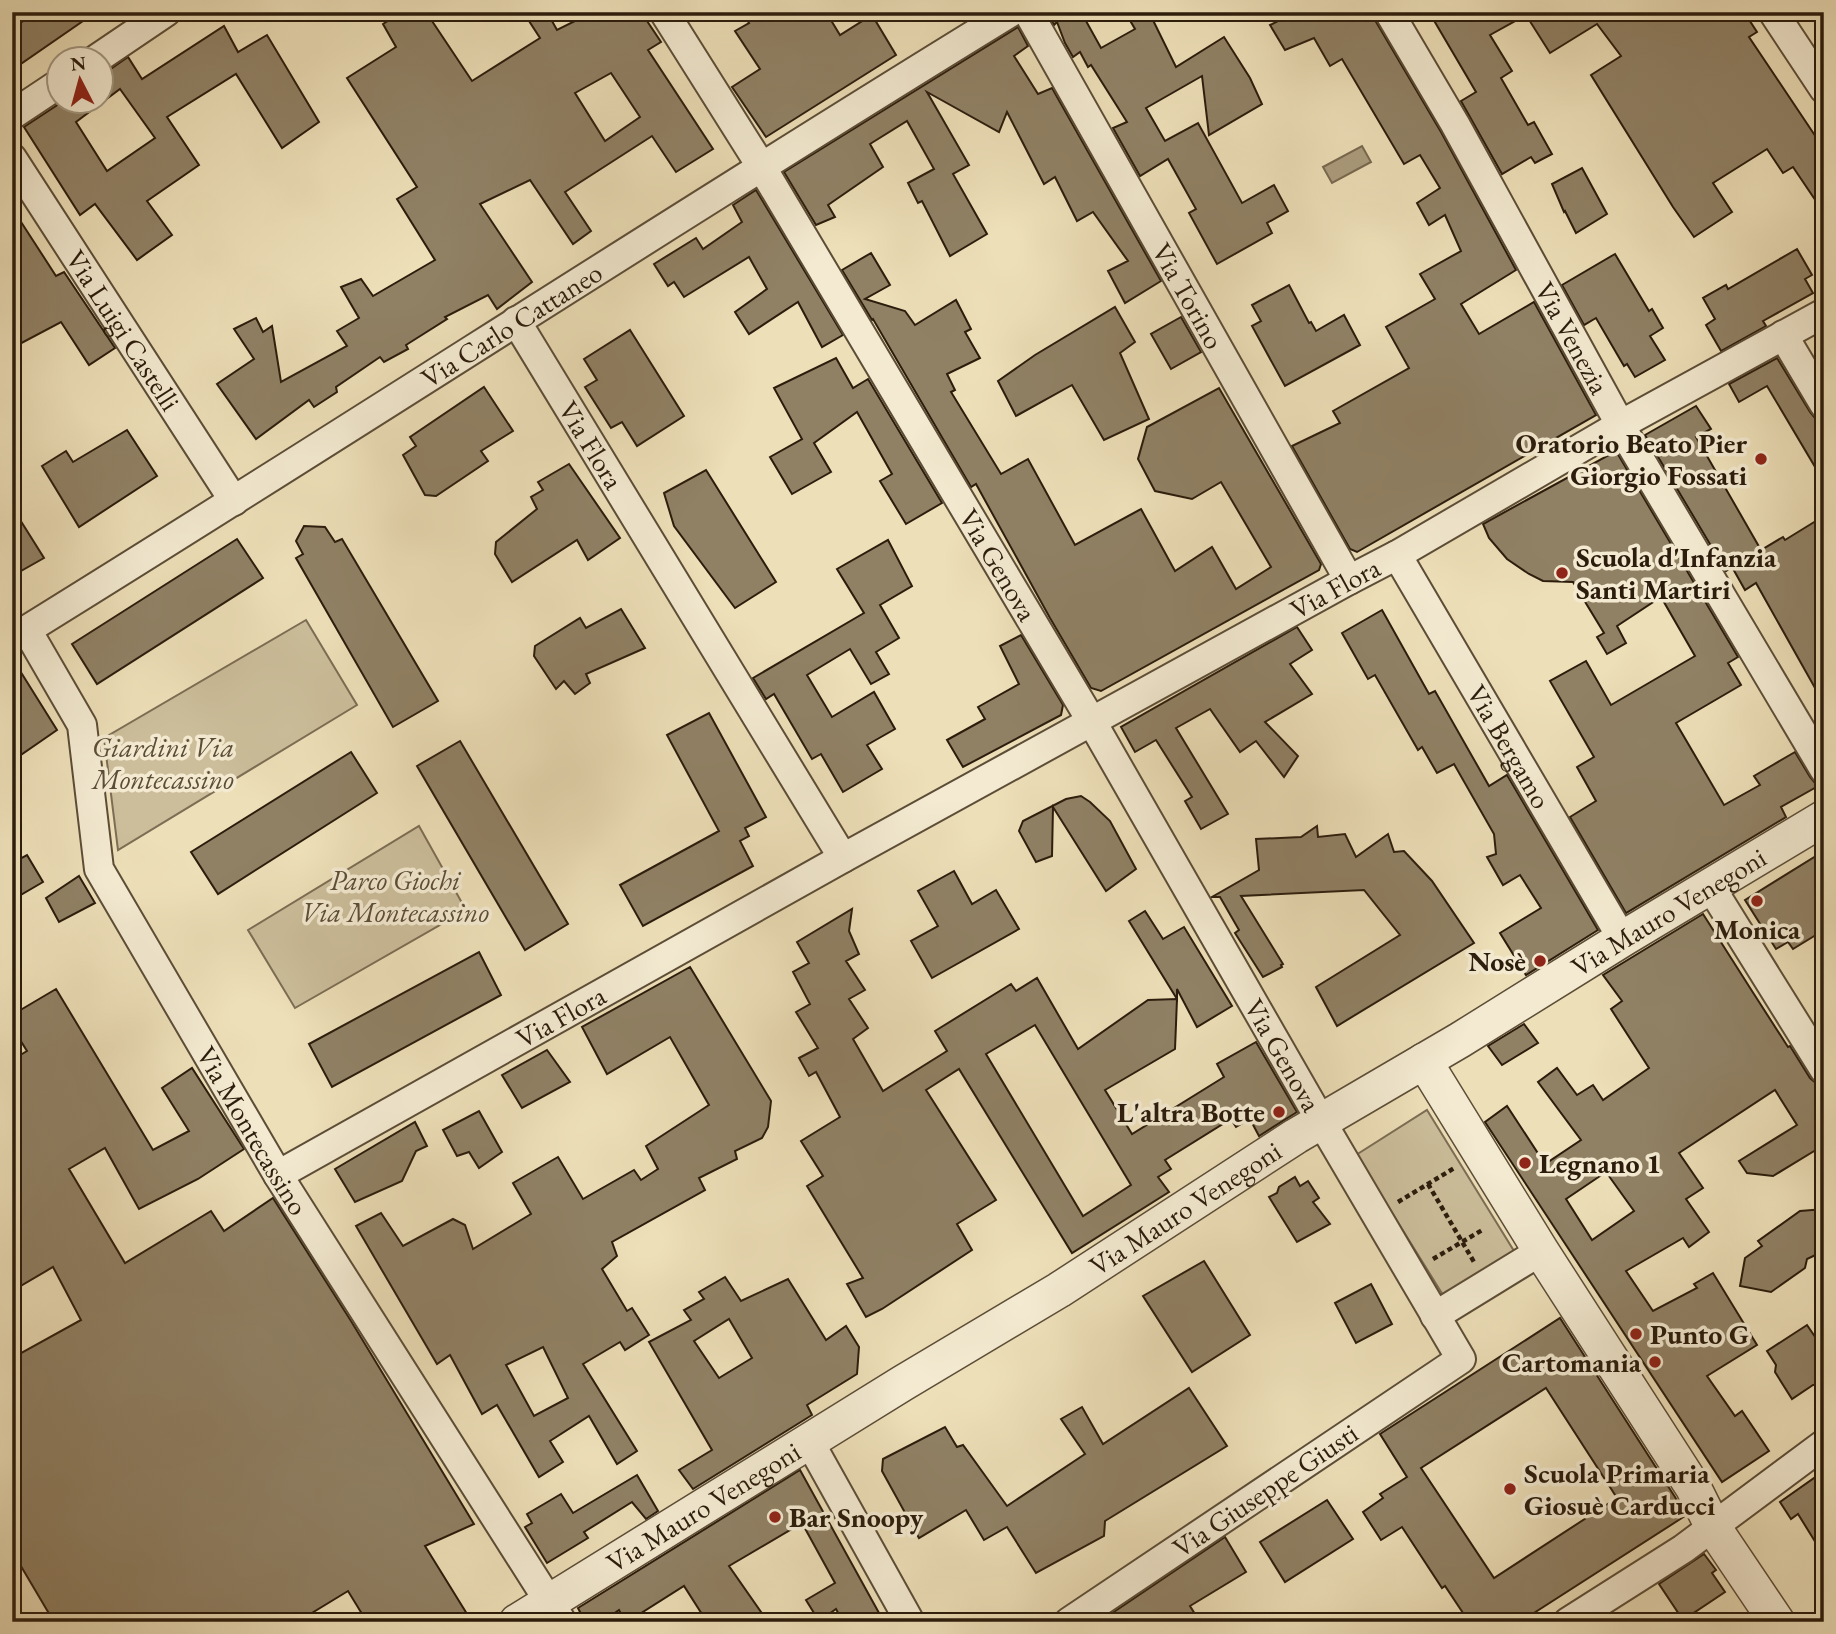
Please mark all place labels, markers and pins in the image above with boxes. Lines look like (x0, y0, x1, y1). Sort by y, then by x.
place label: Oratorio Beato Pier Giorgio Fossati (1515, 425, 1747, 493)
marker: Oratorio Beato Pier Giorgio Fossati (1753, 451, 1769, 467)
place label: Scuola d'Infanzia Santi Martiri (1576, 539, 1777, 607)
marker: Scuola d'Infanzia Santi Martiri (1554, 565, 1570, 581)
marker: Monica (1749, 893, 1765, 909)
place label: Monica (1714, 911, 1801, 947)
place label: Nosè (1468, 943, 1526, 979)
marker: Nosè (1532, 953, 1548, 969)
place label: L'altra Botte (1117, 1094, 1265, 1130)
marker: L'altra Botte (1271, 1104, 1287, 1120)
place label: Legnano 1 (1539, 1145, 1661, 1181)
marker: Legnano 1 (1517, 1155, 1533, 1171)
place label: Punto G (1650, 1316, 1749, 1352)
marker: Punto G (1628, 1326, 1644, 1342)
place label: Cartomania (1502, 1344, 1642, 1380)
marker: Cartomania (1647, 1354, 1663, 1370)
place label: Scuola Primaria Giosuè Carducci (1524, 1455, 1715, 1523)
marker: Scuola Primaria Giosuè Carducci (1502, 1481, 1518, 1497)
place label: Bar Snoopy (789, 1499, 924, 1535)
marker: Bar Snoopy (767, 1509, 783, 1525)

